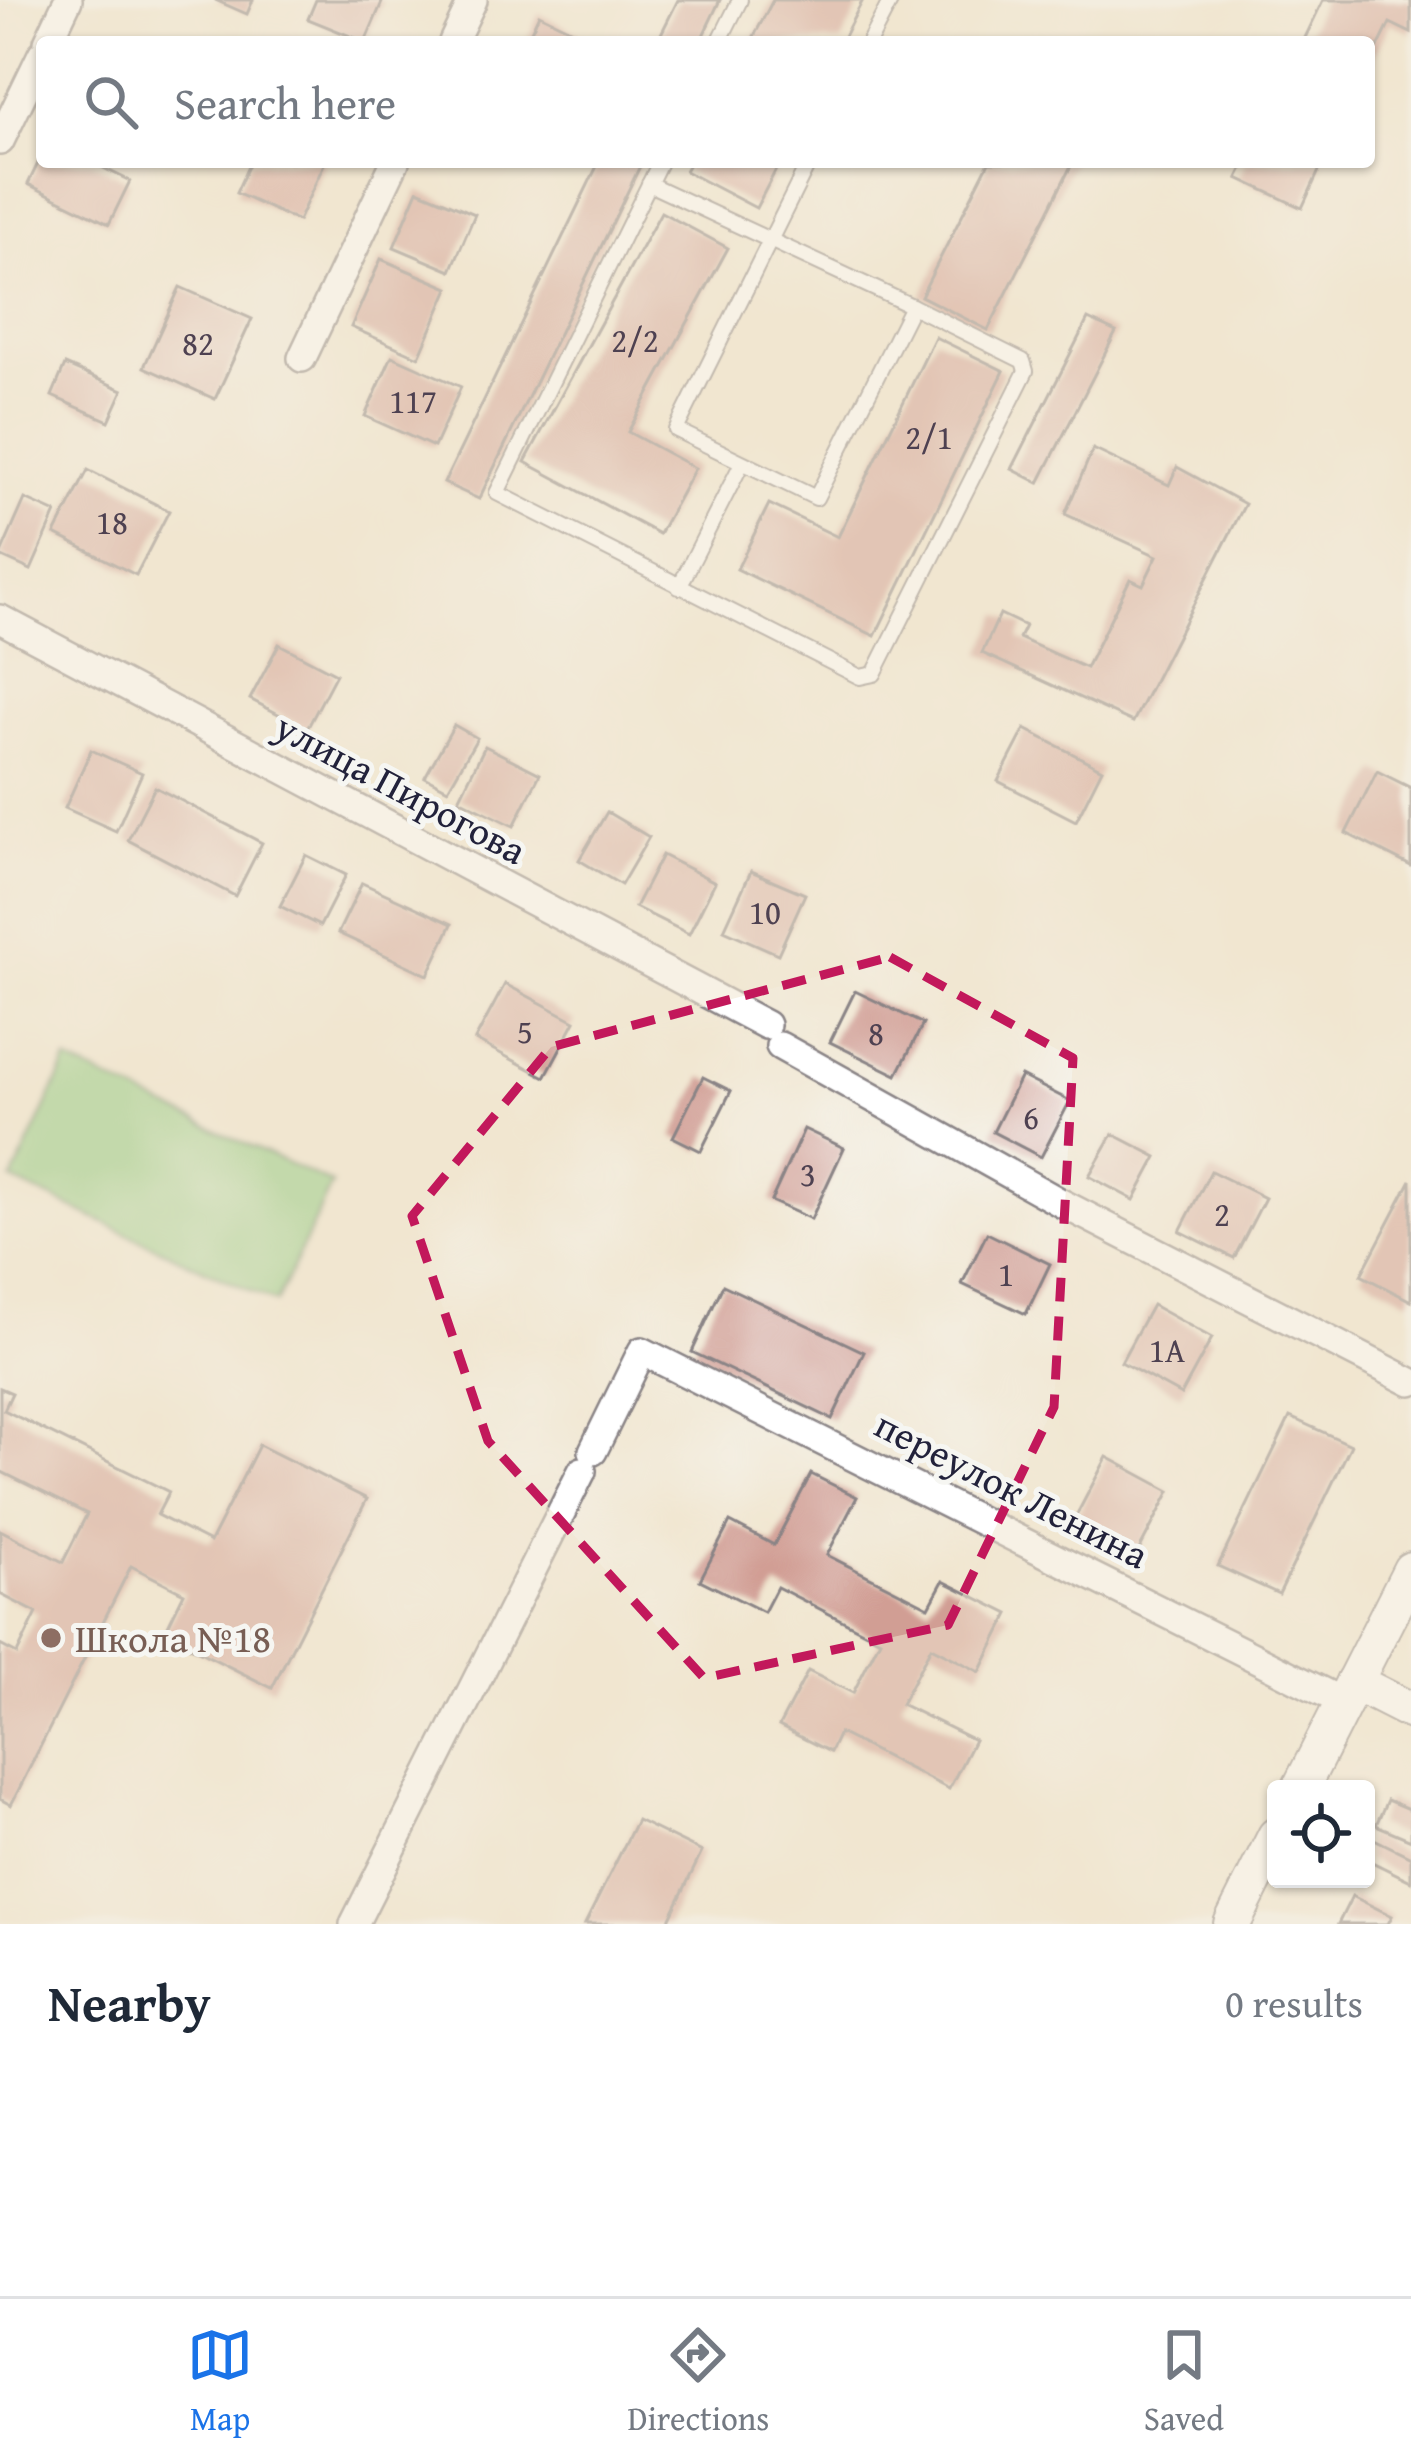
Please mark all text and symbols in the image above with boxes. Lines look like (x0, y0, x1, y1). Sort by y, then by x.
search box (36, 36, 1375, 168)
icon: search (78, 69, 144, 135)
text: Search here (174, 70, 396, 135)
house number: 2/2 (611, 316, 659, 364)
house number: 82 (182, 319, 214, 367)
house number: 117 (389, 377, 437, 425)
house number: 2/1 (905, 413, 953, 461)
house number: 18 (96, 498, 128, 546)
street label: улица Пирогова (265, 697, 537, 878)
house number: 10 (749, 888, 781, 936)
house number: 5 (517, 1007, 533, 1055)
house number: 8 (868, 1009, 884, 1057)
house number: 6 (1023, 1093, 1039, 1141)
house number: 3 (800, 1150, 816, 1198)
house number: 2 (1214, 1190, 1230, 1238)
house number: 1 (998, 1250, 1014, 1298)
house number: 1А (1149, 1326, 1185, 1374)
street label: переулок Ленина (866, 1395, 1159, 1582)
place label: Школа №18 (75, 1609, 271, 1666)
marker: Школа №18 (38, 1625, 64, 1651)
map controls (1267, 1780, 1375, 1888)
button: locate (1267, 1780, 1375, 1888)
text: Nearby (48, 1965, 211, 2040)
text: 0 results (1225, 1974, 1363, 2031)
tab: Map (187, 2322, 253, 2442)
tab: Directions (628, 2322, 769, 2442)
tab: Saved (1144, 2322, 1224, 2442)

